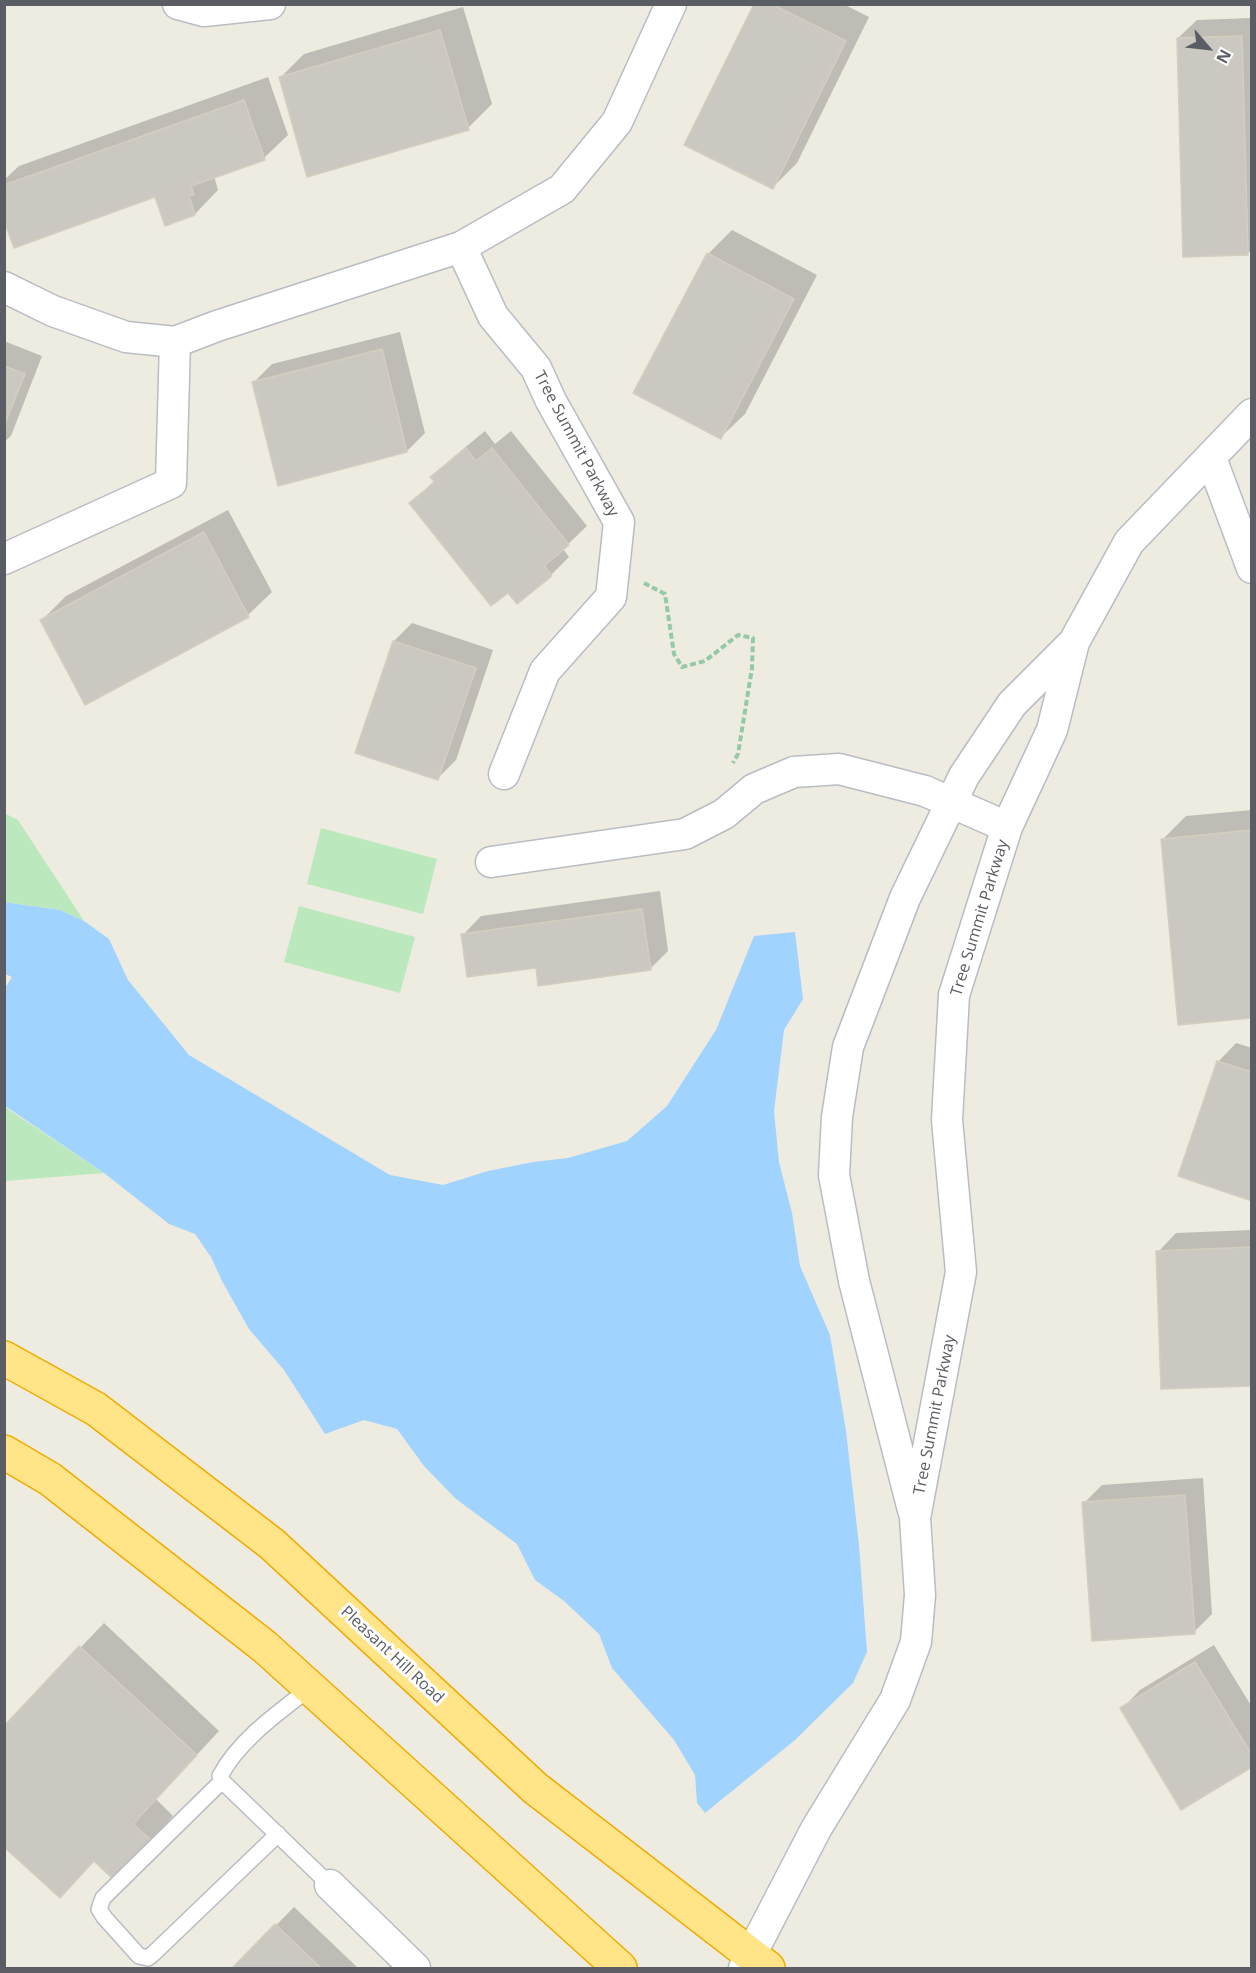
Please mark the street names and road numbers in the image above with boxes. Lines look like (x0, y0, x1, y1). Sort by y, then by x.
street label: Tree Summit Parkway (529, 368, 623, 520)
street label: Tree Summit Parkway (947, 838, 1013, 998)
street label: Tree Summit Parkway (910, 1333, 960, 1497)
street label: Pleasant Hill Road (336, 1602, 448, 1708)

